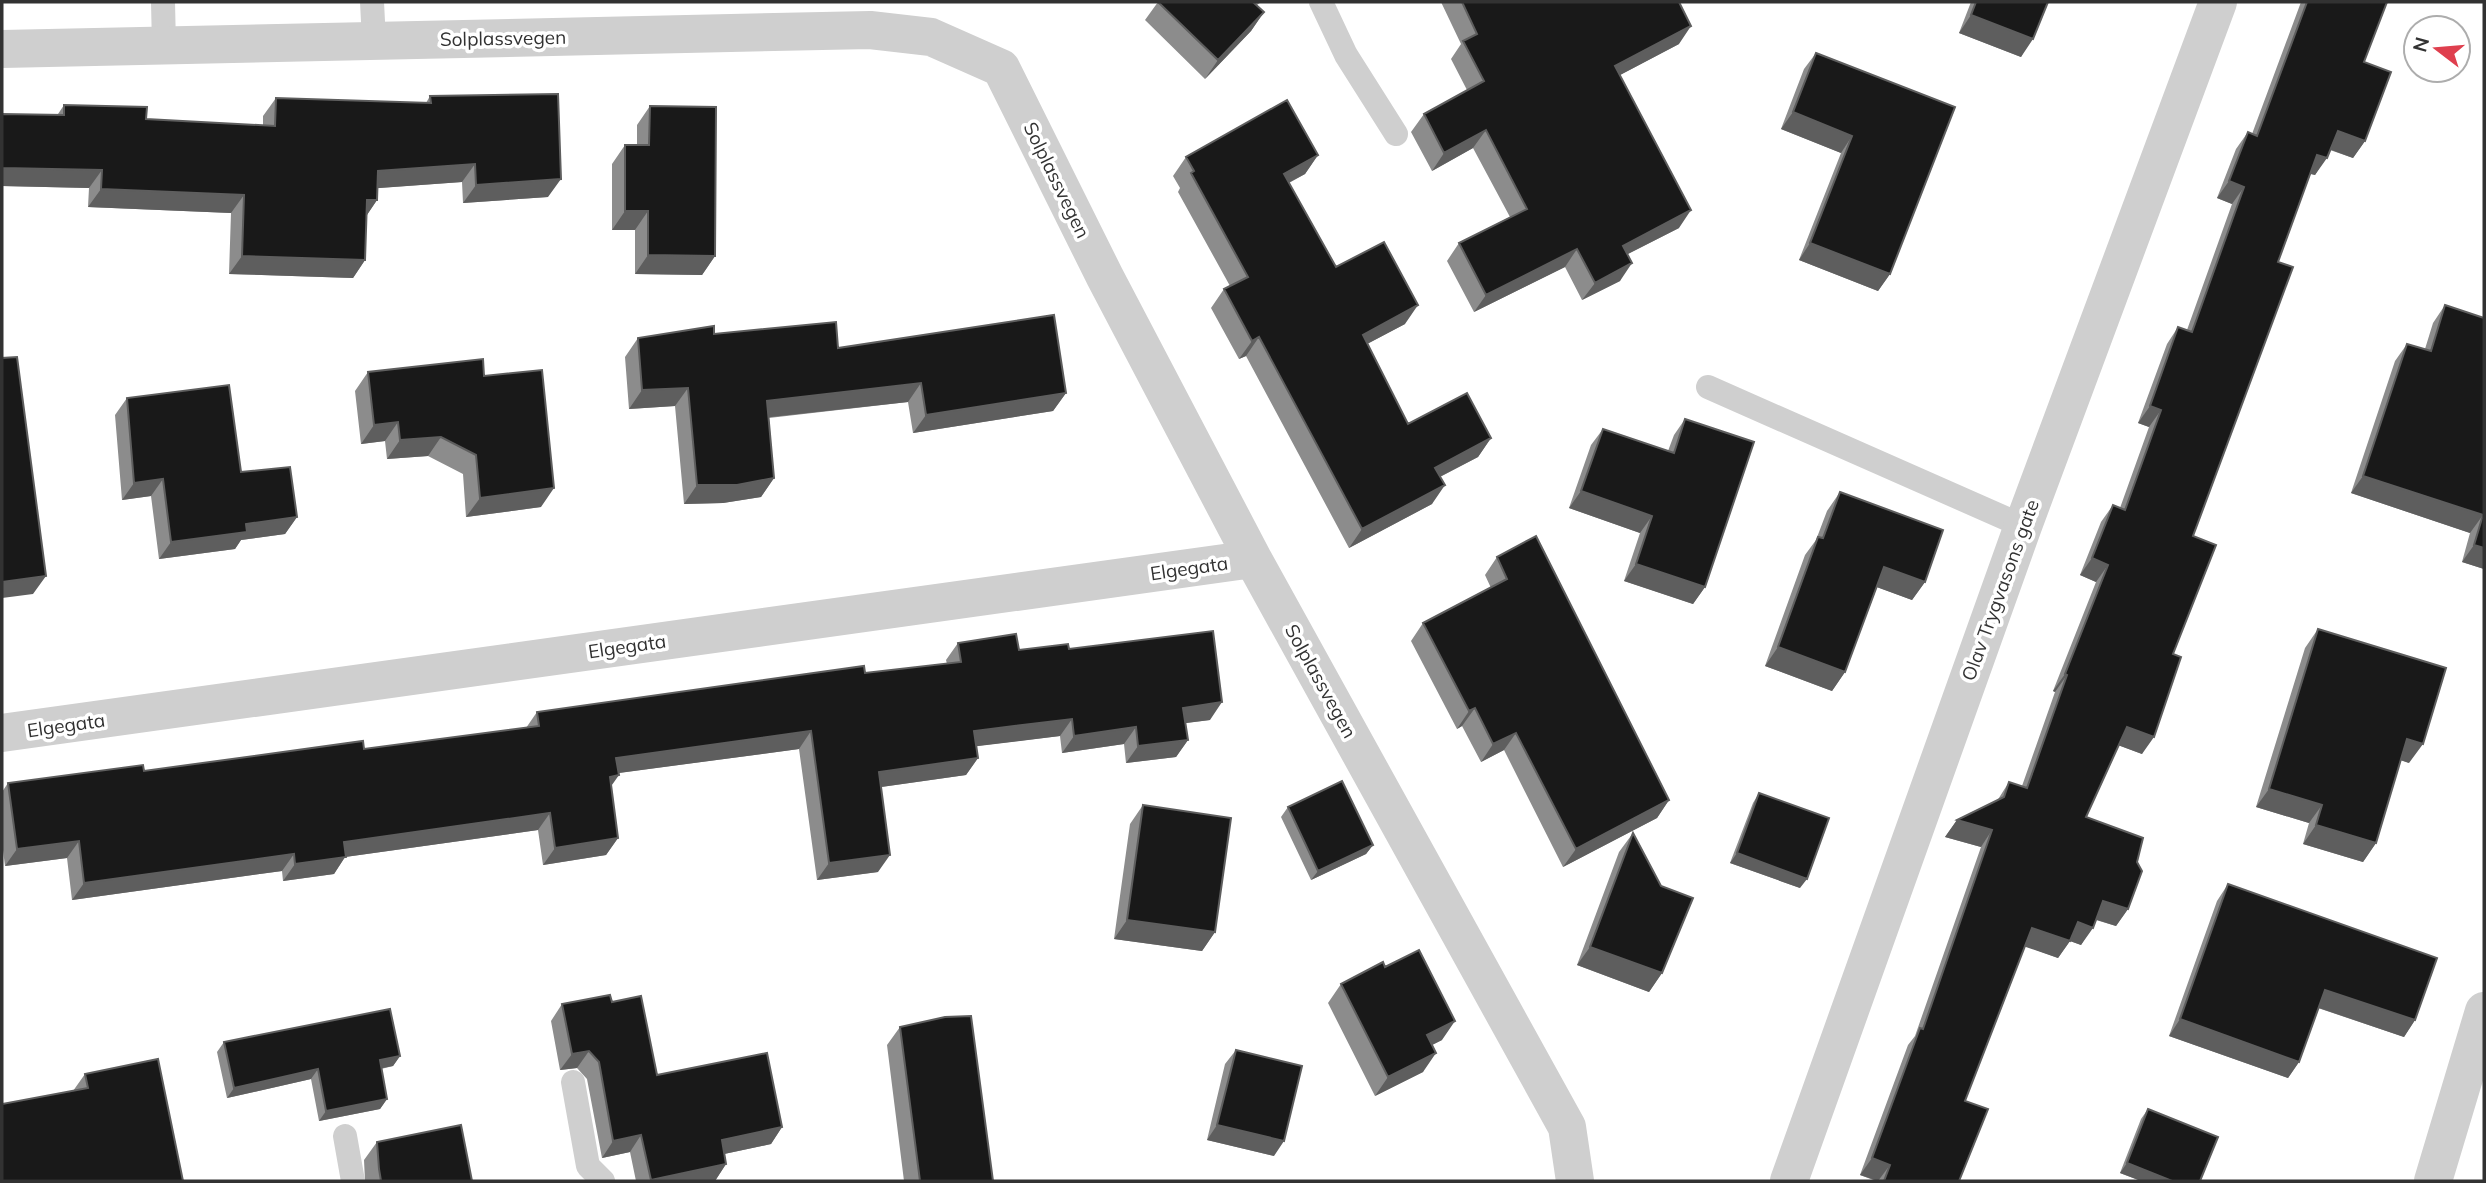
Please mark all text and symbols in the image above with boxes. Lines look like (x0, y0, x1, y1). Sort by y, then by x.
north arrow (2402, 14, 2472, 84)
street label: Solplassvegen (440, 25, 566, 51)
text: N (2407, 34, 2434, 55)
street label: Solplassvegen (1019, 118, 1095, 242)
street label: Olav Trygvasons gate (1956, 496, 2044, 684)
street label: Elgegata (1149, 551, 1229, 585)
street label: Solplassvegen (1280, 620, 1362, 742)
street label: Elgegata (587, 629, 667, 663)
street label: Elgegata (26, 708, 106, 742)

